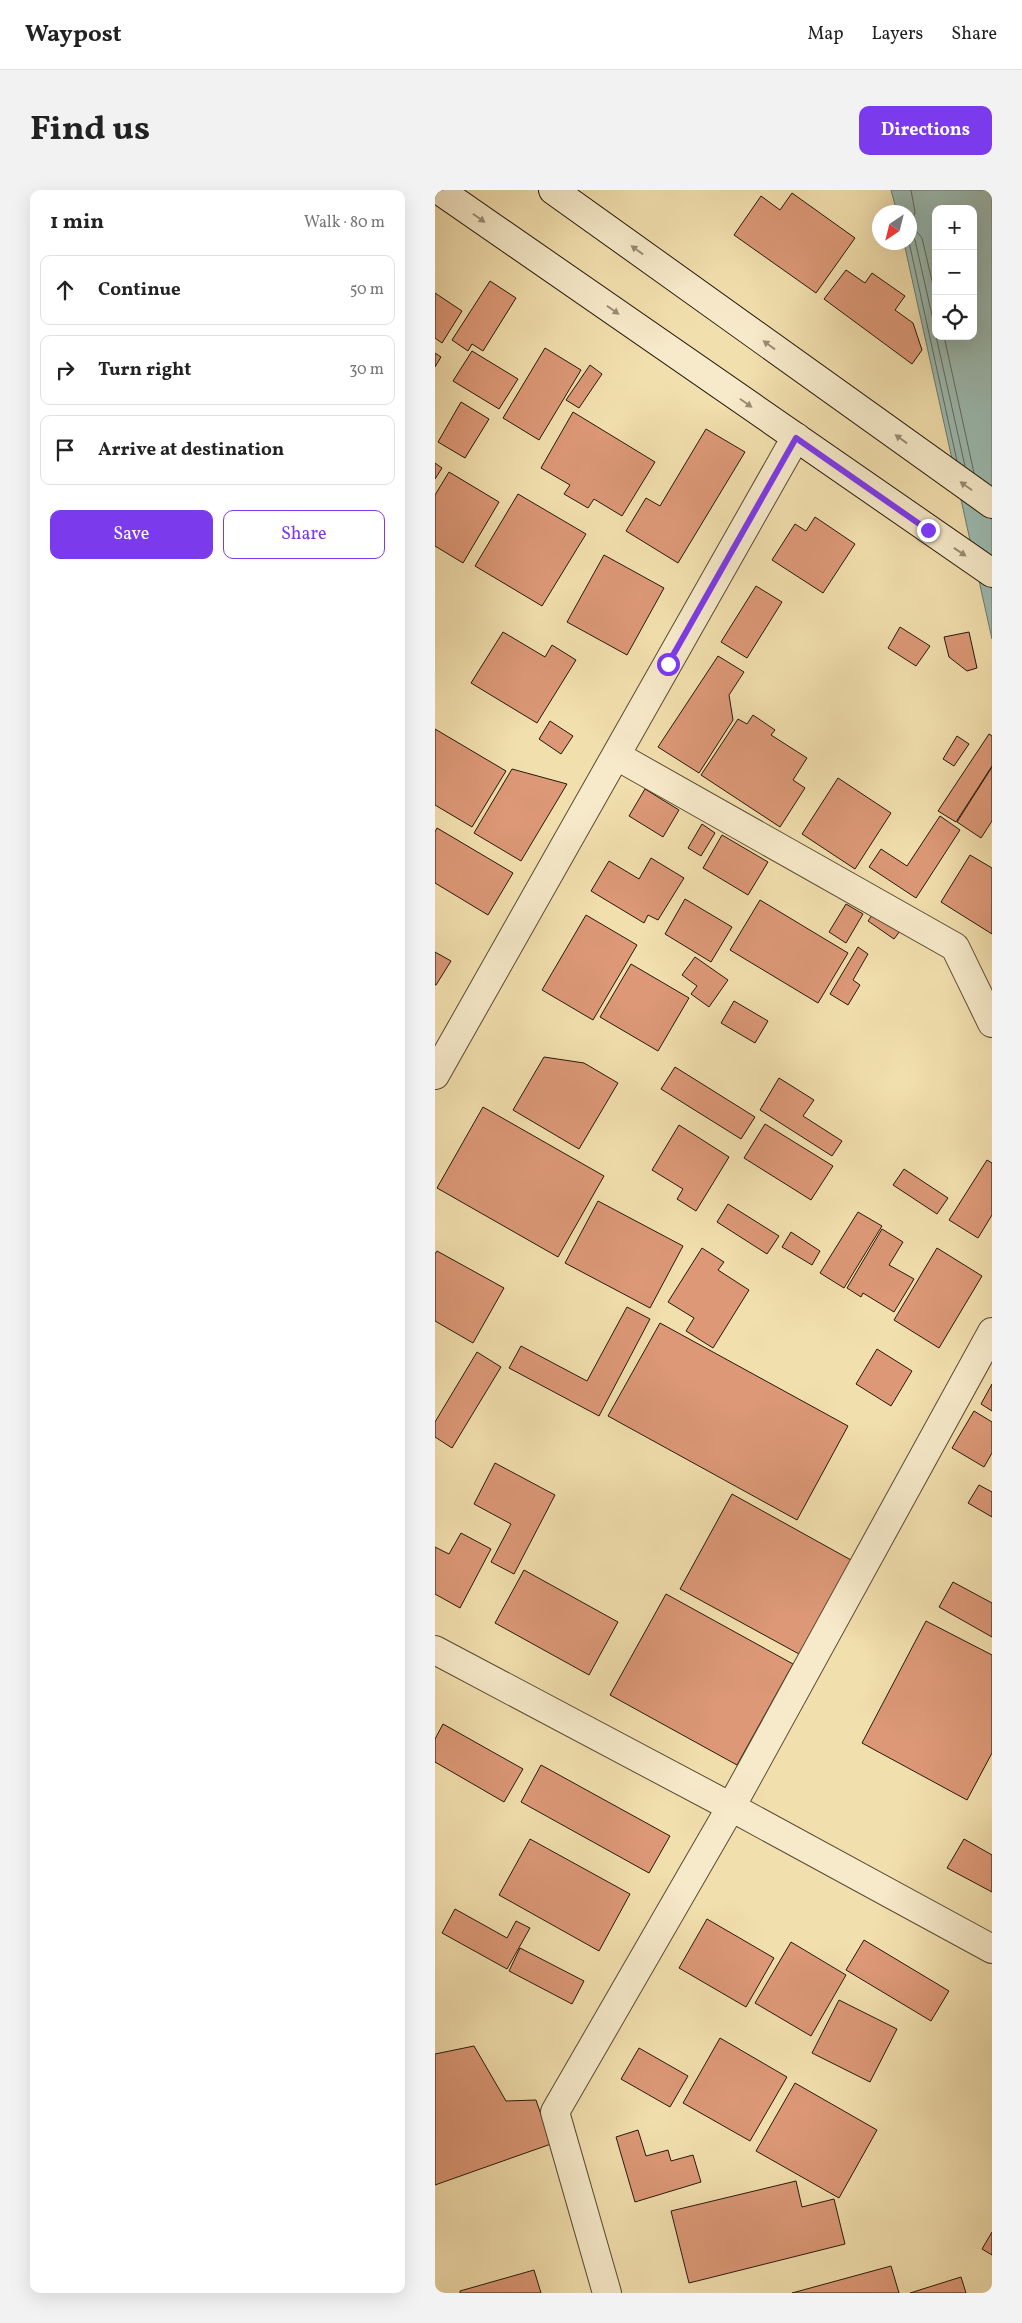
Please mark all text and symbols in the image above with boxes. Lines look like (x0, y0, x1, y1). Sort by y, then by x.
text: Waypost (25, 18, 122, 52)
text: Map (807, 22, 843, 47)
text: Layers (871, 22, 923, 47)
text: Share (951, 22, 997, 47)
text: Find us (30, 106, 150, 154)
button: Directions (859, 106, 992, 155)
north arrow (872, 205, 917, 250)
map controls (932, 205, 977, 340)
button: + (932, 205, 977, 250)
text: 1 min (50, 208, 104, 237)
text: Walk · 80 m (304, 212, 385, 234)
one-way arrow (473, 213, 486, 223)
one-way arrow (630, 245, 643, 255)
button: − (932, 250, 977, 295)
icon: ahead (51, 276, 79, 304)
text: Continue (98, 277, 181, 303)
text: 50 m (350, 279, 384, 301)
button: locate (932, 295, 977, 340)
one-way arrow (606, 305, 620, 315)
one-way arrow (762, 340, 776, 350)
icon: right (51, 356, 79, 384)
text: Turn right (98, 357, 191, 383)
text: 30 m (349, 359, 384, 381)
one-way arrow (740, 398, 753, 408)
one-way arrow (894, 434, 908, 444)
icon: arrive (51, 436, 79, 464)
text: Arrive at destination (98, 437, 284, 463)
one-way arrow (959, 481, 973, 491)
button: Save (50, 510, 213, 559)
button: Share (223, 510, 385, 559)
route end (917, 519, 940, 542)
one-way arrow (953, 547, 967, 556)
route start (657, 653, 680, 676)

